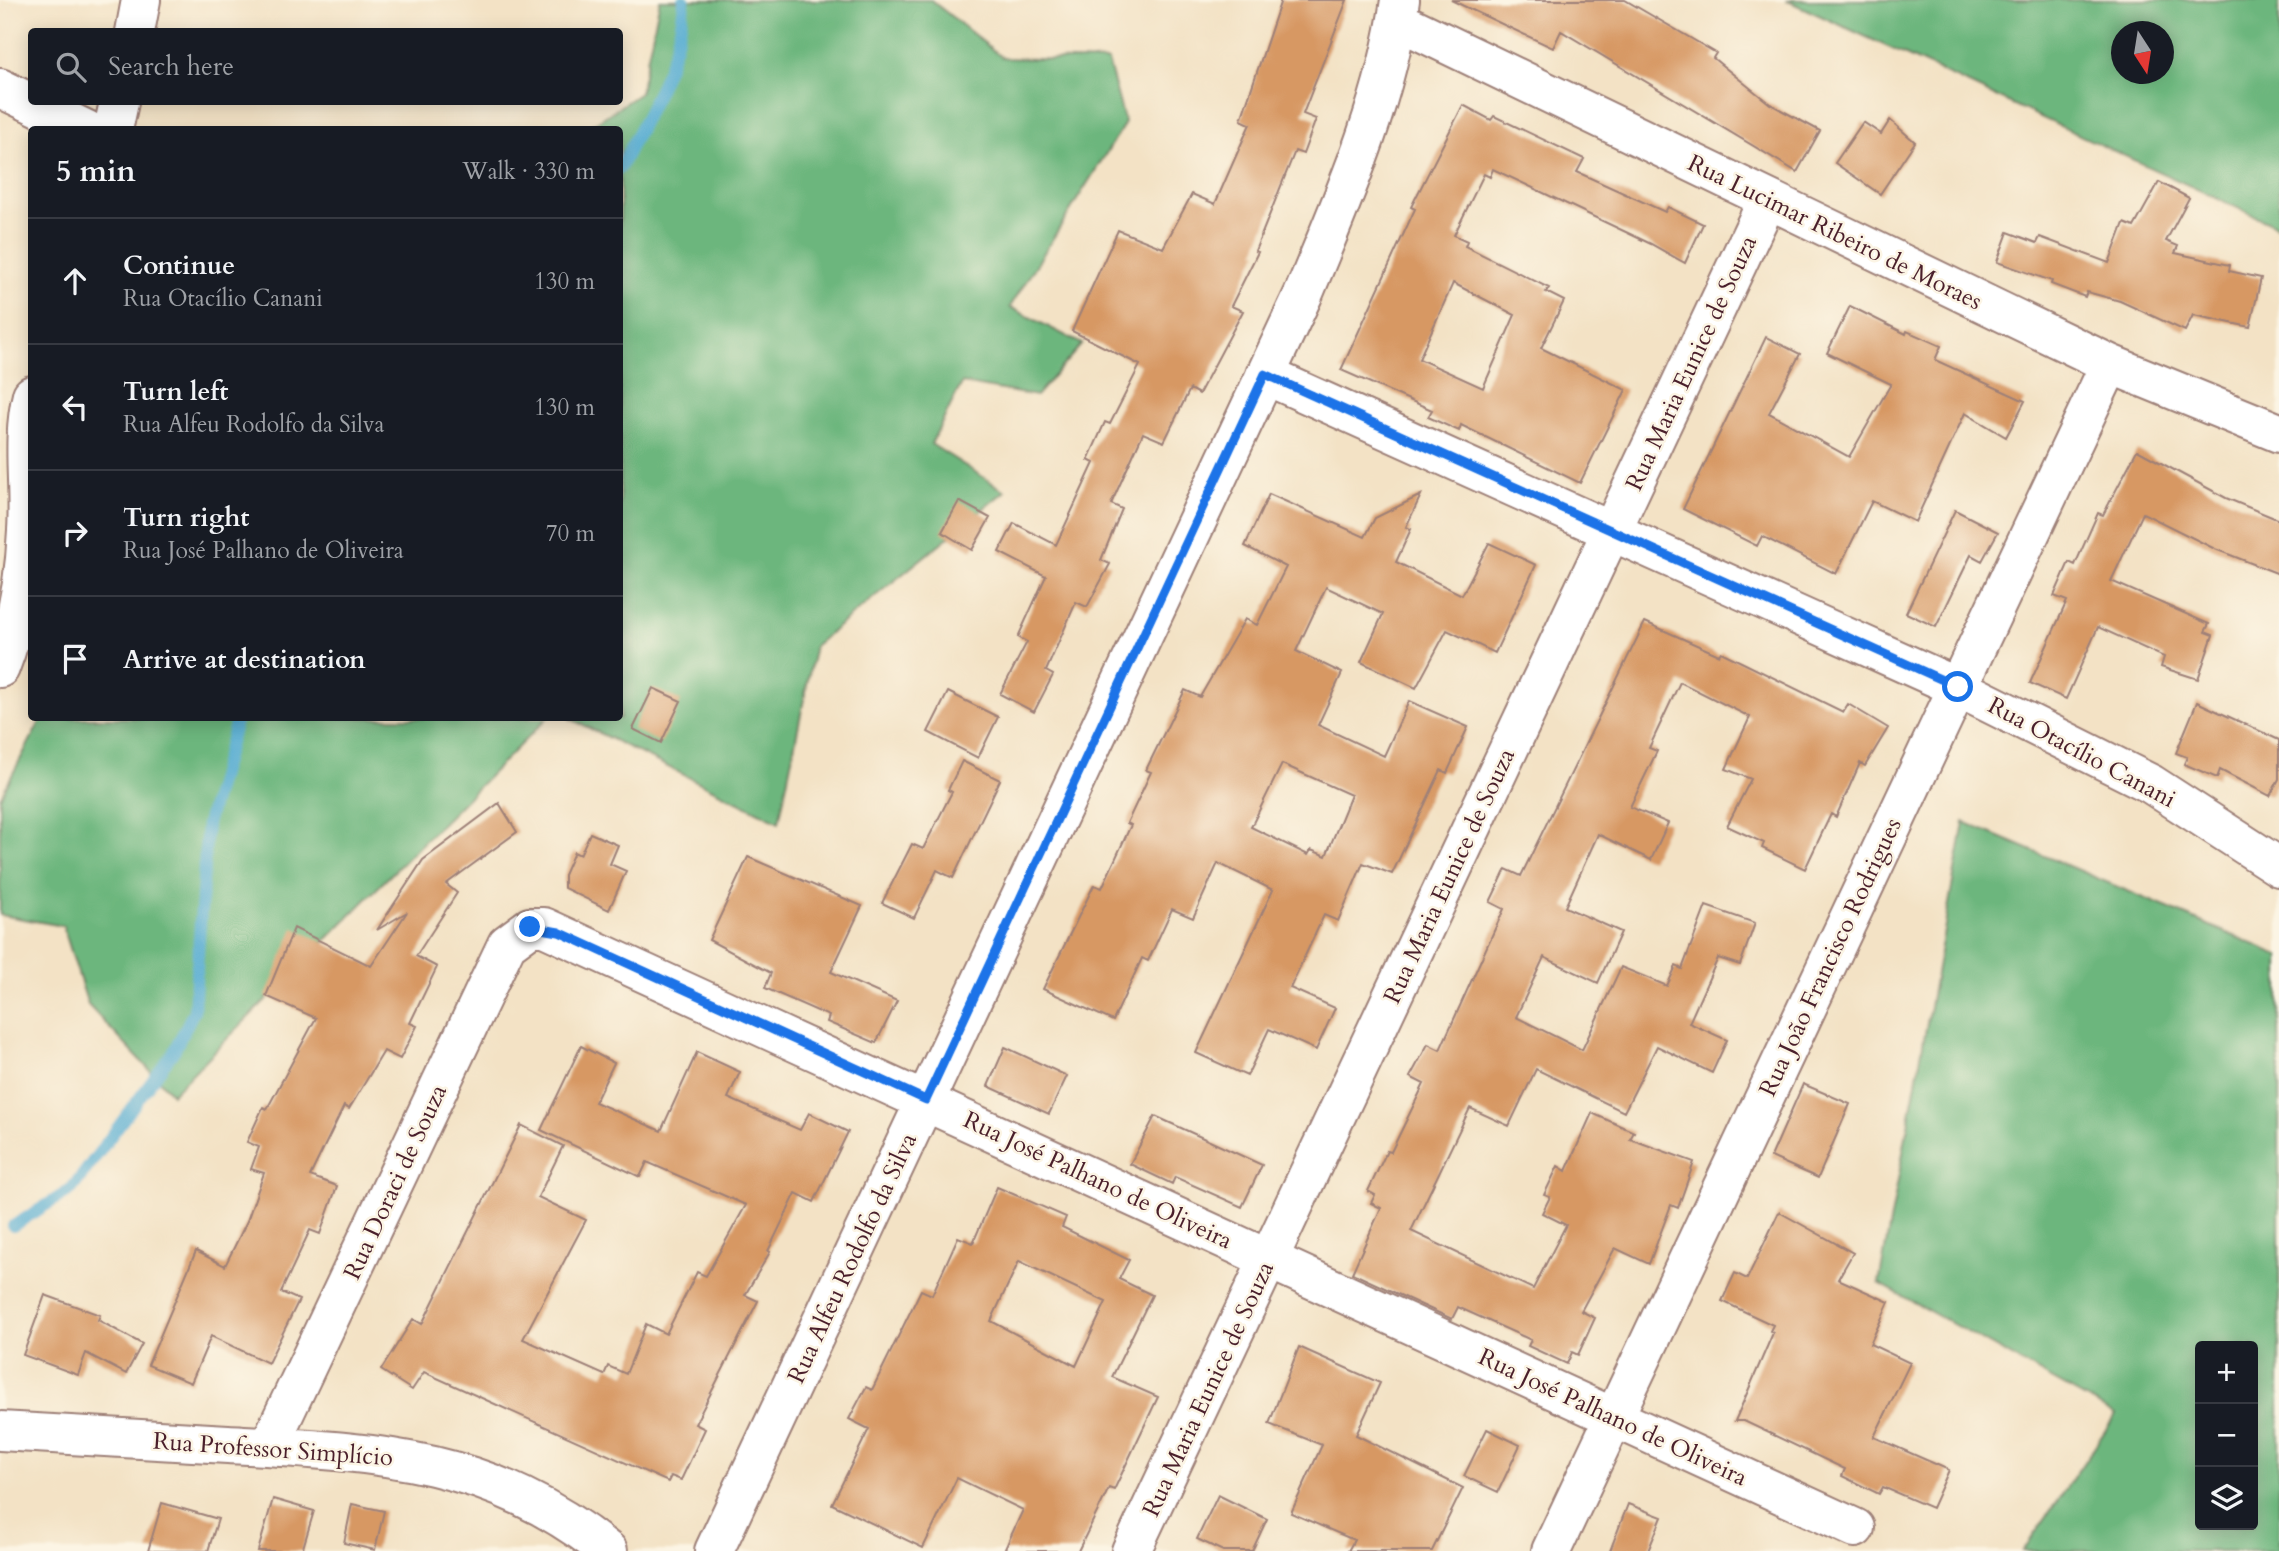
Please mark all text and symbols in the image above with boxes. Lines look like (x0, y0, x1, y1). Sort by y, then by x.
north arrow (2111, 21, 2174, 84)
search box (28, 28, 623, 105)
icon: search (52, 48, 90, 86)
text: Search here (108, 49, 234, 84)
street label: Rua Lucimar Ribeiro de Moraes (1682, 147, 1987, 318)
text: 5 min (56, 151, 136, 192)
text: Walk · 330 m (462, 156, 595, 187)
street label: Rua Maria Eunice de Souza (1618, 230, 1765, 496)
text: Continue (123, 248, 235, 283)
icon: ahead (56, 262, 94, 300)
text: 130 m (534, 266, 595, 297)
text: Rua Otacílio Canani (123, 283, 323, 314)
text: Turn left (123, 374, 228, 409)
icon: left (56, 388, 94, 426)
text: 130 m (534, 392, 595, 423)
text: Rua Alfeu Rodolfo da Silva (123, 409, 384, 440)
text: Turn right (123, 500, 250, 535)
icon: right (56, 514, 94, 552)
text: 70 m (546, 518, 595, 549)
text: Rua José Palhano de Oliveira (123, 535, 404, 566)
icon: arrive (56, 640, 94, 678)
text: Arrive at destination (123, 642, 366, 677)
route start (1942, 671, 1973, 702)
street label: Rua Otacílio Canani (1982, 689, 2182, 816)
street label: Rua Maria Eunice de Souza (1376, 743, 1523, 1009)
street label: Rua João Francisco Rodrigues (1751, 813, 1910, 1102)
route end (514, 911, 545, 942)
street label: Rua Doraci de Souza (336, 1079, 455, 1285)
street label: Rua José Palhano de Oliveira (958, 1104, 1238, 1258)
street label: Rua Alfeu Rodolfo da Silva (780, 1127, 925, 1389)
street label: Rua Maria Eunice de Souza (1135, 1256, 1282, 1522)
street label: Rua José Palhano de Oliveira (1473, 1341, 1753, 1495)
map controls (2195, 1341, 2258, 1530)
button: + (2195, 1341, 2258, 1404)
button: − (2195, 1404, 2258, 1467)
street label: Rua Professor Simplício (152, 1425, 394, 1474)
button: layers (2195, 1467, 2258, 1530)

